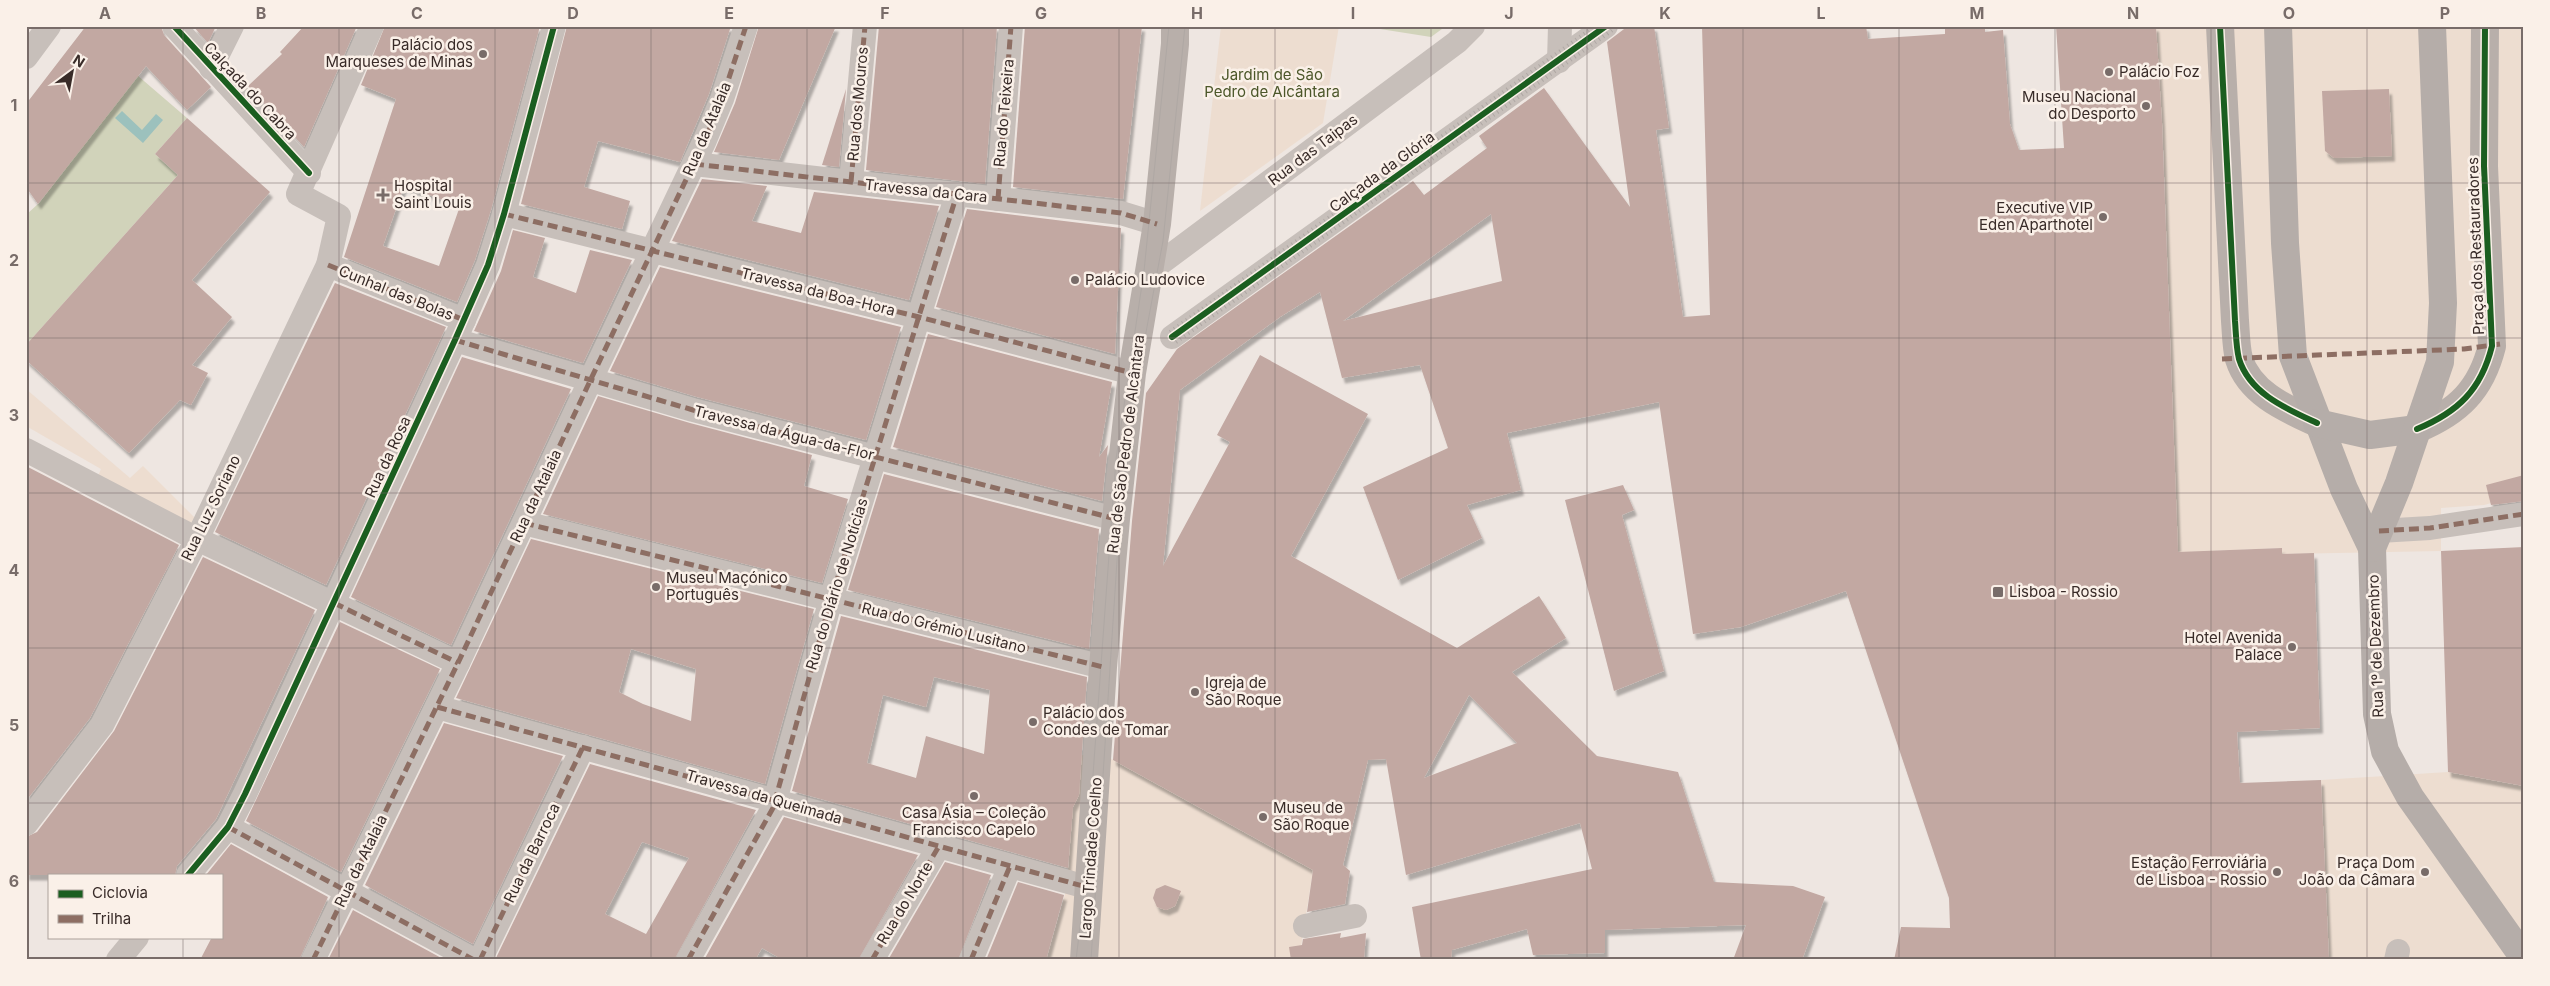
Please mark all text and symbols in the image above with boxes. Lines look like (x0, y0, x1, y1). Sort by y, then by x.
text: A (99, 3, 111, 23)
text: B (256, 3, 266, 23)
text: C (411, 3, 423, 23)
text: D (567, 3, 579, 23)
text: E (724, 3, 734, 23)
text: F (880, 3, 890, 23)
text: G (1035, 3, 1047, 23)
text: H (1191, 3, 1203, 23)
text: I (1351, 3, 1355, 23)
text: J (1504, 3, 1514, 23)
text: K (1659, 3, 1671, 23)
text: L (1816, 3, 1826, 23)
text: M (1970, 3, 1984, 23)
text: N (2127, 3, 2139, 23)
text: O (2283, 3, 2295, 23)
text: P (2440, 3, 2450, 23)
place label: Palácio dos Marqueses de Minas (325, 35, 473, 71)
street label: Calçada do Cabra (200, 38, 301, 144)
street label: Rua dos Mouros (843, 46, 872, 162)
north arrow (48, 48, 98, 98)
marker: Palácio dos Marqueses de Minas (477, 48, 489, 60)
text: N (70, 51, 88, 71)
street label: Rua do Teixeira (989, 58, 1018, 168)
place label: Palácio Foz (2119, 62, 2200, 81)
park label: Jardim de São Pedro de Alcântara (1204, 65, 1340, 101)
marker: Palácio Foz (2103, 66, 2115, 78)
street label: Rua da Atalaia (678, 79, 735, 179)
place label: Museu Nacional do Desporto (2022, 87, 2136, 123)
text: 1 (11, 95, 17, 115)
marker: Museu Nacional do Desporto (2140, 100, 2152, 112)
street label: Rua das Taipas (1264, 110, 1361, 189)
street label: Calçada da Glória (1325, 127, 1438, 216)
street label: Praça dos Restauradores (2463, 157, 2488, 335)
street label: Travessa da Cara (864, 175, 988, 206)
place label: Hospital Saint Louis (394, 176, 472, 212)
marker: Hospital Saint Louis (376, 188, 390, 202)
place label: Executive VIP Eden Aparthotel (1979, 198, 2093, 234)
marker: Executive VIP Eden Aparthotel (2097, 211, 2109, 223)
text: 2 (9, 250, 19, 270)
street label: Cunhal das Bolas (336, 261, 457, 324)
street label: Travessa da Boa-Hora (739, 263, 897, 320)
place label: Palácio Ludovice (1085, 270, 1205, 289)
marker: Palácio Ludovice (1069, 274, 1081, 286)
street label: Rua de São Pedro de Alcântara (1103, 333, 1148, 554)
street label: Travessa da Água-da-Flor (692, 401, 877, 464)
text: 3 (9, 405, 19, 425)
street label: Rua da Rosa (360, 413, 415, 501)
street label: Rua da Atalaia (506, 446, 565, 545)
street label: Rua Luz Soriano (177, 452, 244, 564)
street label: Rua do Diário de Notícias (801, 496, 872, 672)
text: 4 (9, 560, 20, 580)
place label: Museu Maçónico Português (666, 568, 788, 604)
street label: Rua 1º de Dezembro (2364, 574, 2387, 718)
marker: Museu Maçónico Português (650, 581, 662, 593)
place label: Lisboa - Rossio (2009, 582, 2118, 601)
marker: Lisboa - Rossio (1991, 585, 2005, 599)
street label: Rua do Grémio Lusitano (860, 598, 1028, 657)
place label: Hotel Avenida Palace (2184, 628, 2282, 664)
marker: Hotel Avenida Palace (2286, 641, 2298, 653)
place label: Igreja de São Roque (1205, 673, 1282, 709)
marker: Igreja de São Roque (1189, 686, 1201, 698)
place label: Palácio dos Condes de Tomar (1043, 703, 1169, 739)
text: 5 (9, 715, 19, 735)
marker: Palácio dos Condes de Tomar (1027, 716, 1039, 728)
street label: Travessa da Queimada (684, 765, 845, 828)
street label: Largo Trindade Coelho (1075, 777, 1106, 939)
marker: Casa Ásia – Coleção Francisco Capelo (968, 790, 980, 802)
place label: Museu de São Roque (1273, 798, 1350, 834)
street label: Rua da Barroca (499, 800, 564, 906)
place label: Casa Ásia – Coleção Francisco Capelo (902, 803, 1046, 839)
street label: Rua da Atalaia (330, 811, 391, 910)
marker: Museu de São Roque (1257, 811, 1269, 823)
place label: Estação Ferroviária de Lisboa - Rossio (2131, 853, 2267, 889)
place label: Praça Dom João da Câmara (2299, 853, 2415, 889)
street label: Rua do Norte (872, 858, 937, 948)
marker: Estação Ferroviária de Lisboa - Rossio (2271, 866, 2283, 878)
marker: Praça Dom João da Câmara (2419, 866, 2431, 878)
text: 6 (9, 871, 19, 891)
legend (48, 874, 222, 938)
text: Ciclovia (92, 883, 148, 902)
text: Trilha (92, 909, 131, 928)

